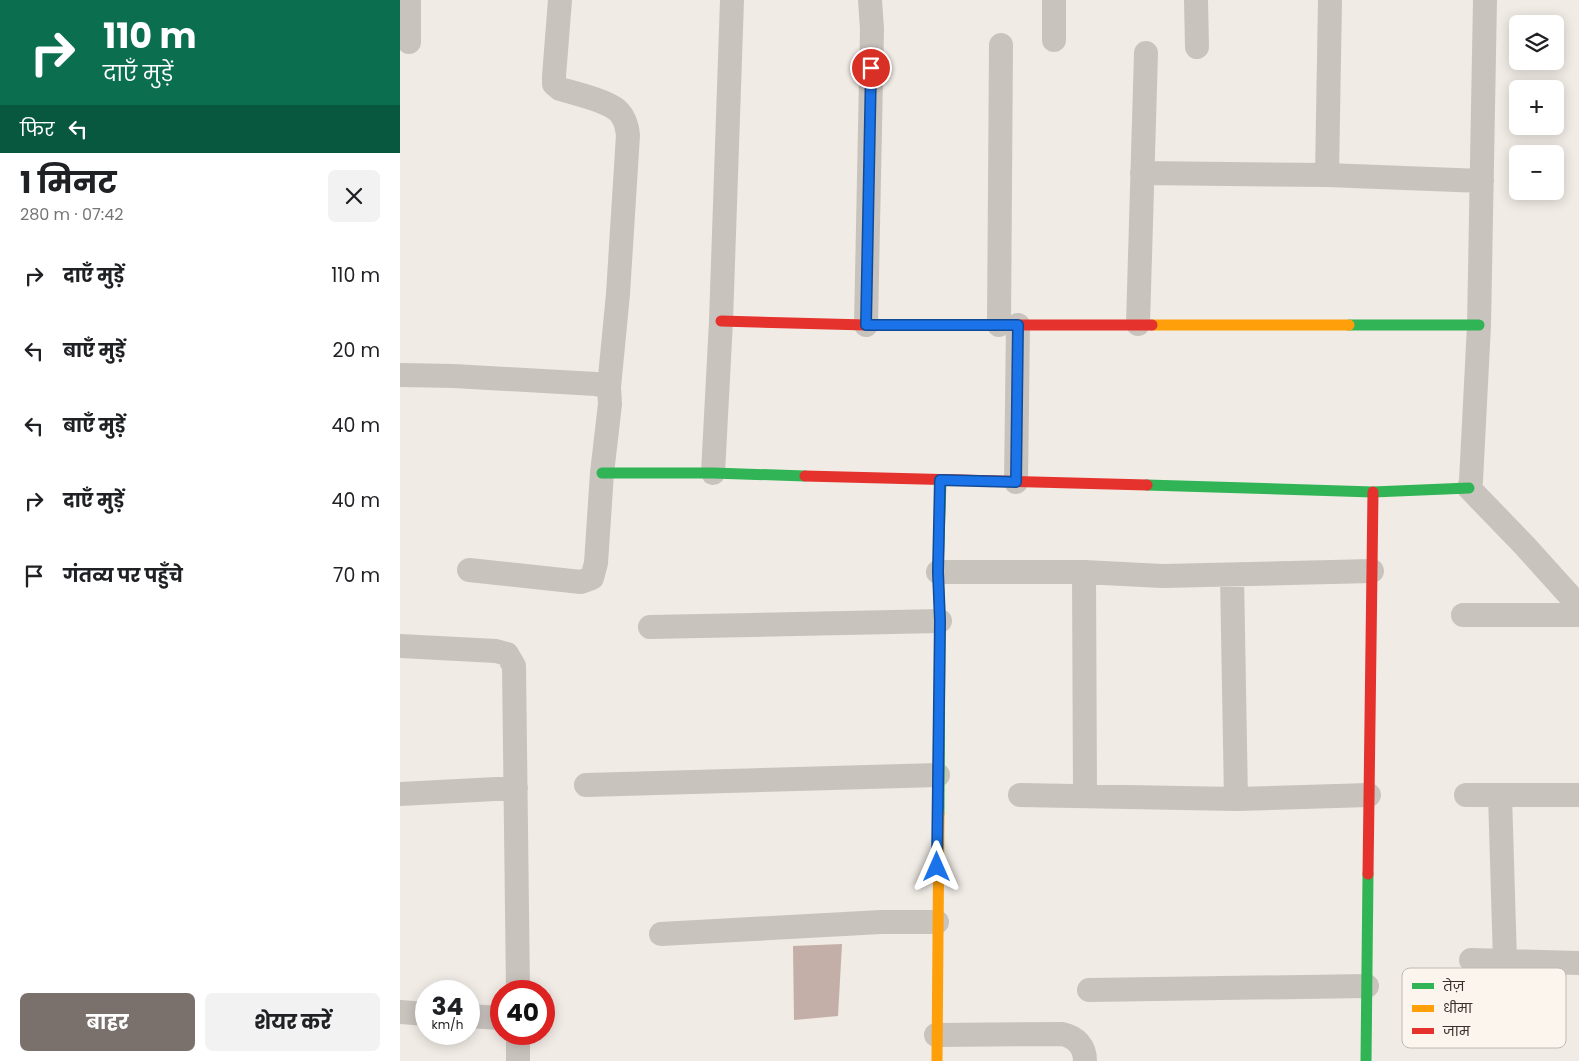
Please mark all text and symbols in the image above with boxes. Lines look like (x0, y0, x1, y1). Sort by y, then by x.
text: 110 m (103, 11, 197, 60)
map controls (1509, 15, 1564, 200)
button: layers (1509, 15, 1564, 70)
icon: right (20, 20, 85, 85)
pin (850, 47, 892, 89)
icon: arrive (857, 54, 885, 82)
text: दाएँ मुड़ें (103, 58, 173, 89)
button: + (1509, 80, 1564, 135)
icon: left (64, 115, 92, 143)
text: फिर (20, 116, 54, 143)
button: − (1509, 145, 1564, 200)
text: 1 मिनट (20, 161, 117, 204)
button: close (328, 170, 380, 222)
text: 280 m · 07:42 (20, 203, 124, 226)
icon: right (20, 262, 48, 290)
text: दाएँ मुड़ें (63, 262, 124, 289)
text: 110 m (331, 262, 380, 289)
icon: left (20, 337, 48, 365)
text: बाएँ मुड़ें (63, 337, 125, 364)
text: 20 m (332, 337, 380, 364)
icon: left (20, 412, 48, 440)
text: बाएँ मुड़ें (63, 412, 125, 439)
text: 40 m (331, 412, 380, 439)
icon: right (20, 487, 48, 515)
text: दाएँ मुड़ें (63, 487, 124, 514)
text: 40 m (331, 487, 380, 514)
icon: arrive (20, 562, 48, 590)
text: गंतव्य पर पहुँचे (63, 562, 183, 589)
text: 70 m (333, 562, 380, 589)
position arrow (910, 840, 962, 892)
legend (1402, 968, 1566, 1048)
text: तेज़ (1442, 976, 1466, 996)
speed limit sign: 40 (490, 980, 555, 1045)
text: 34 (431, 989, 464, 1024)
button: बाहर (20, 993, 195, 1051)
button: शेयर करें (205, 993, 380, 1051)
text: धीमा (1443, 998, 1473, 1018)
text: km/h (432, 1016, 463, 1033)
text: जाम (1442, 1021, 1471, 1041)

